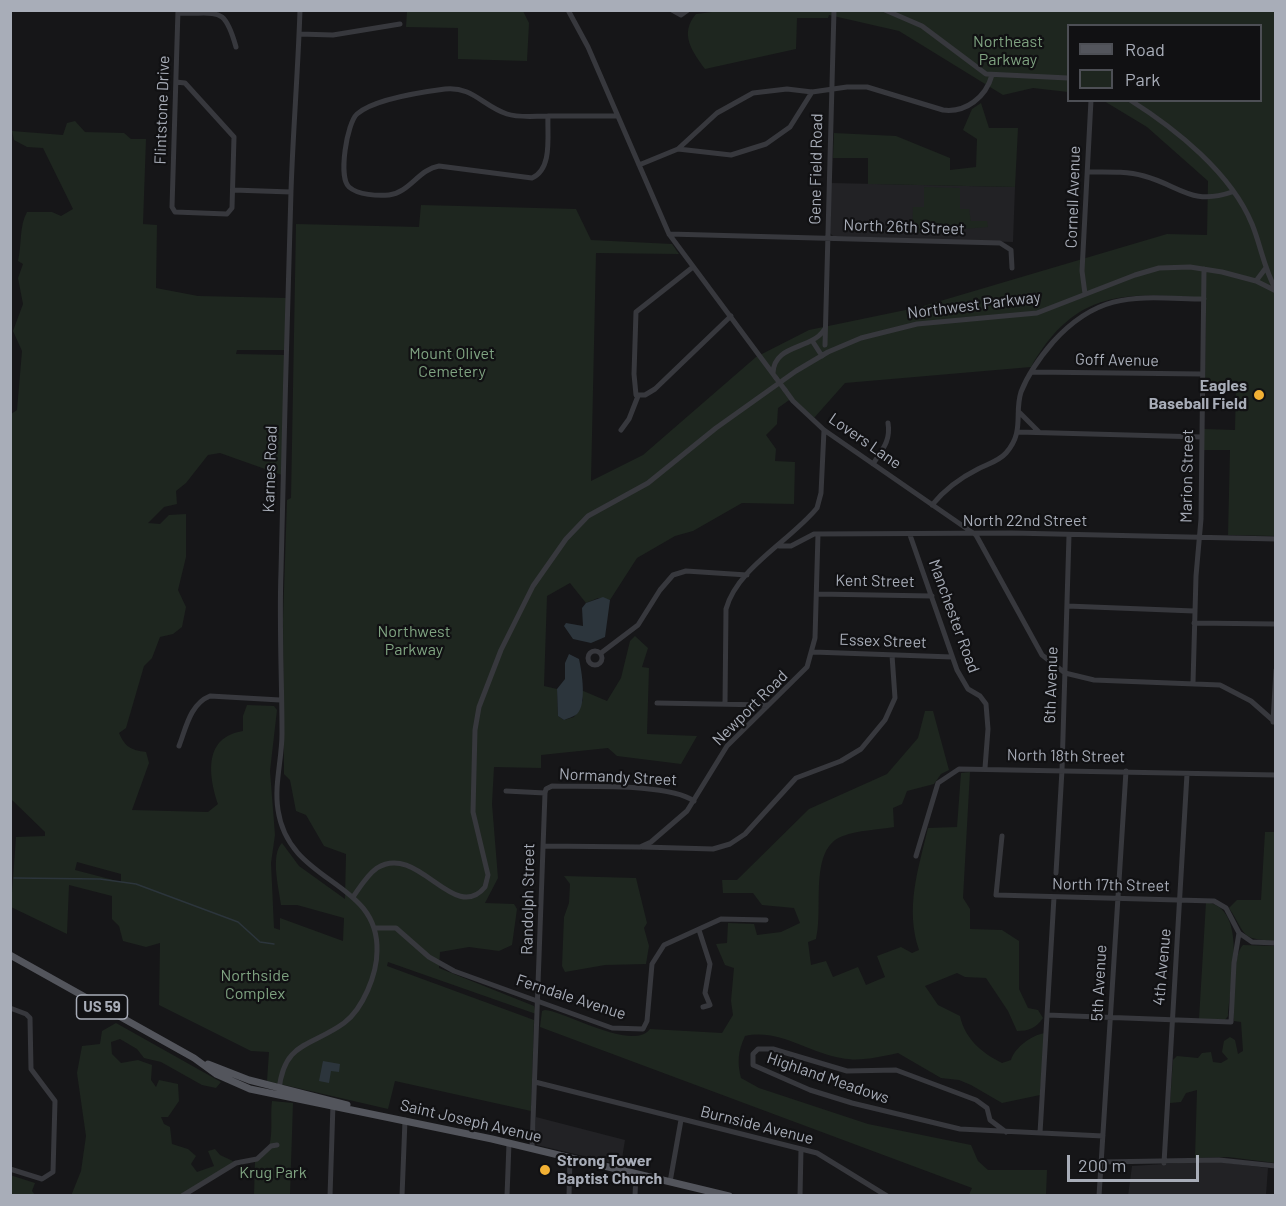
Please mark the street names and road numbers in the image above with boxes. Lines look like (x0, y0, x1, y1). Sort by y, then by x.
street label: Flintstone Drive (151, 55, 173, 165)
street label: Gene Field Road (805, 113, 827, 225)
street label: Cornell Avenue (1062, 145, 1084, 249)
street label: North 26th Street (843, 215, 965, 239)
street label: Northwest Parkway (906, 287, 1042, 323)
street label: Goff Avenue (1075, 350, 1159, 370)
street label: Lovers Lane (825, 409, 905, 473)
street label: Karnes Road (259, 425, 281, 513)
street label: Marion Street (1177, 429, 1197, 523)
street label: North 22nd Street (963, 511, 1087, 531)
street label: Manchester Road (925, 557, 983, 675)
street label: Kent Street (835, 571, 915, 591)
street label: Essex Street (839, 630, 927, 652)
street label: 6th Avenue (1040, 646, 1062, 724)
street label: Newport Road (708, 666, 792, 750)
street label: North 18th Street (1007, 745, 1125, 767)
street label: Normandy Street (558, 764, 678, 790)
street label: Randolph Street (517, 843, 539, 955)
street label: North 17th Street (1052, 874, 1170, 896)
street label: 4th Avenue (1149, 928, 1175, 1006)
street label: 5th Avenue (1087, 944, 1111, 1022)
street label: Ferndale Avenue (514, 970, 628, 1024)
road number: US 59 (76, 995, 128, 1019)
street label: Highland Meadows (764, 1048, 892, 1108)
street label: Saint Joseph Avenue (398, 1095, 544, 1147)
street label: Burnside Avenue (698, 1102, 816, 1148)

